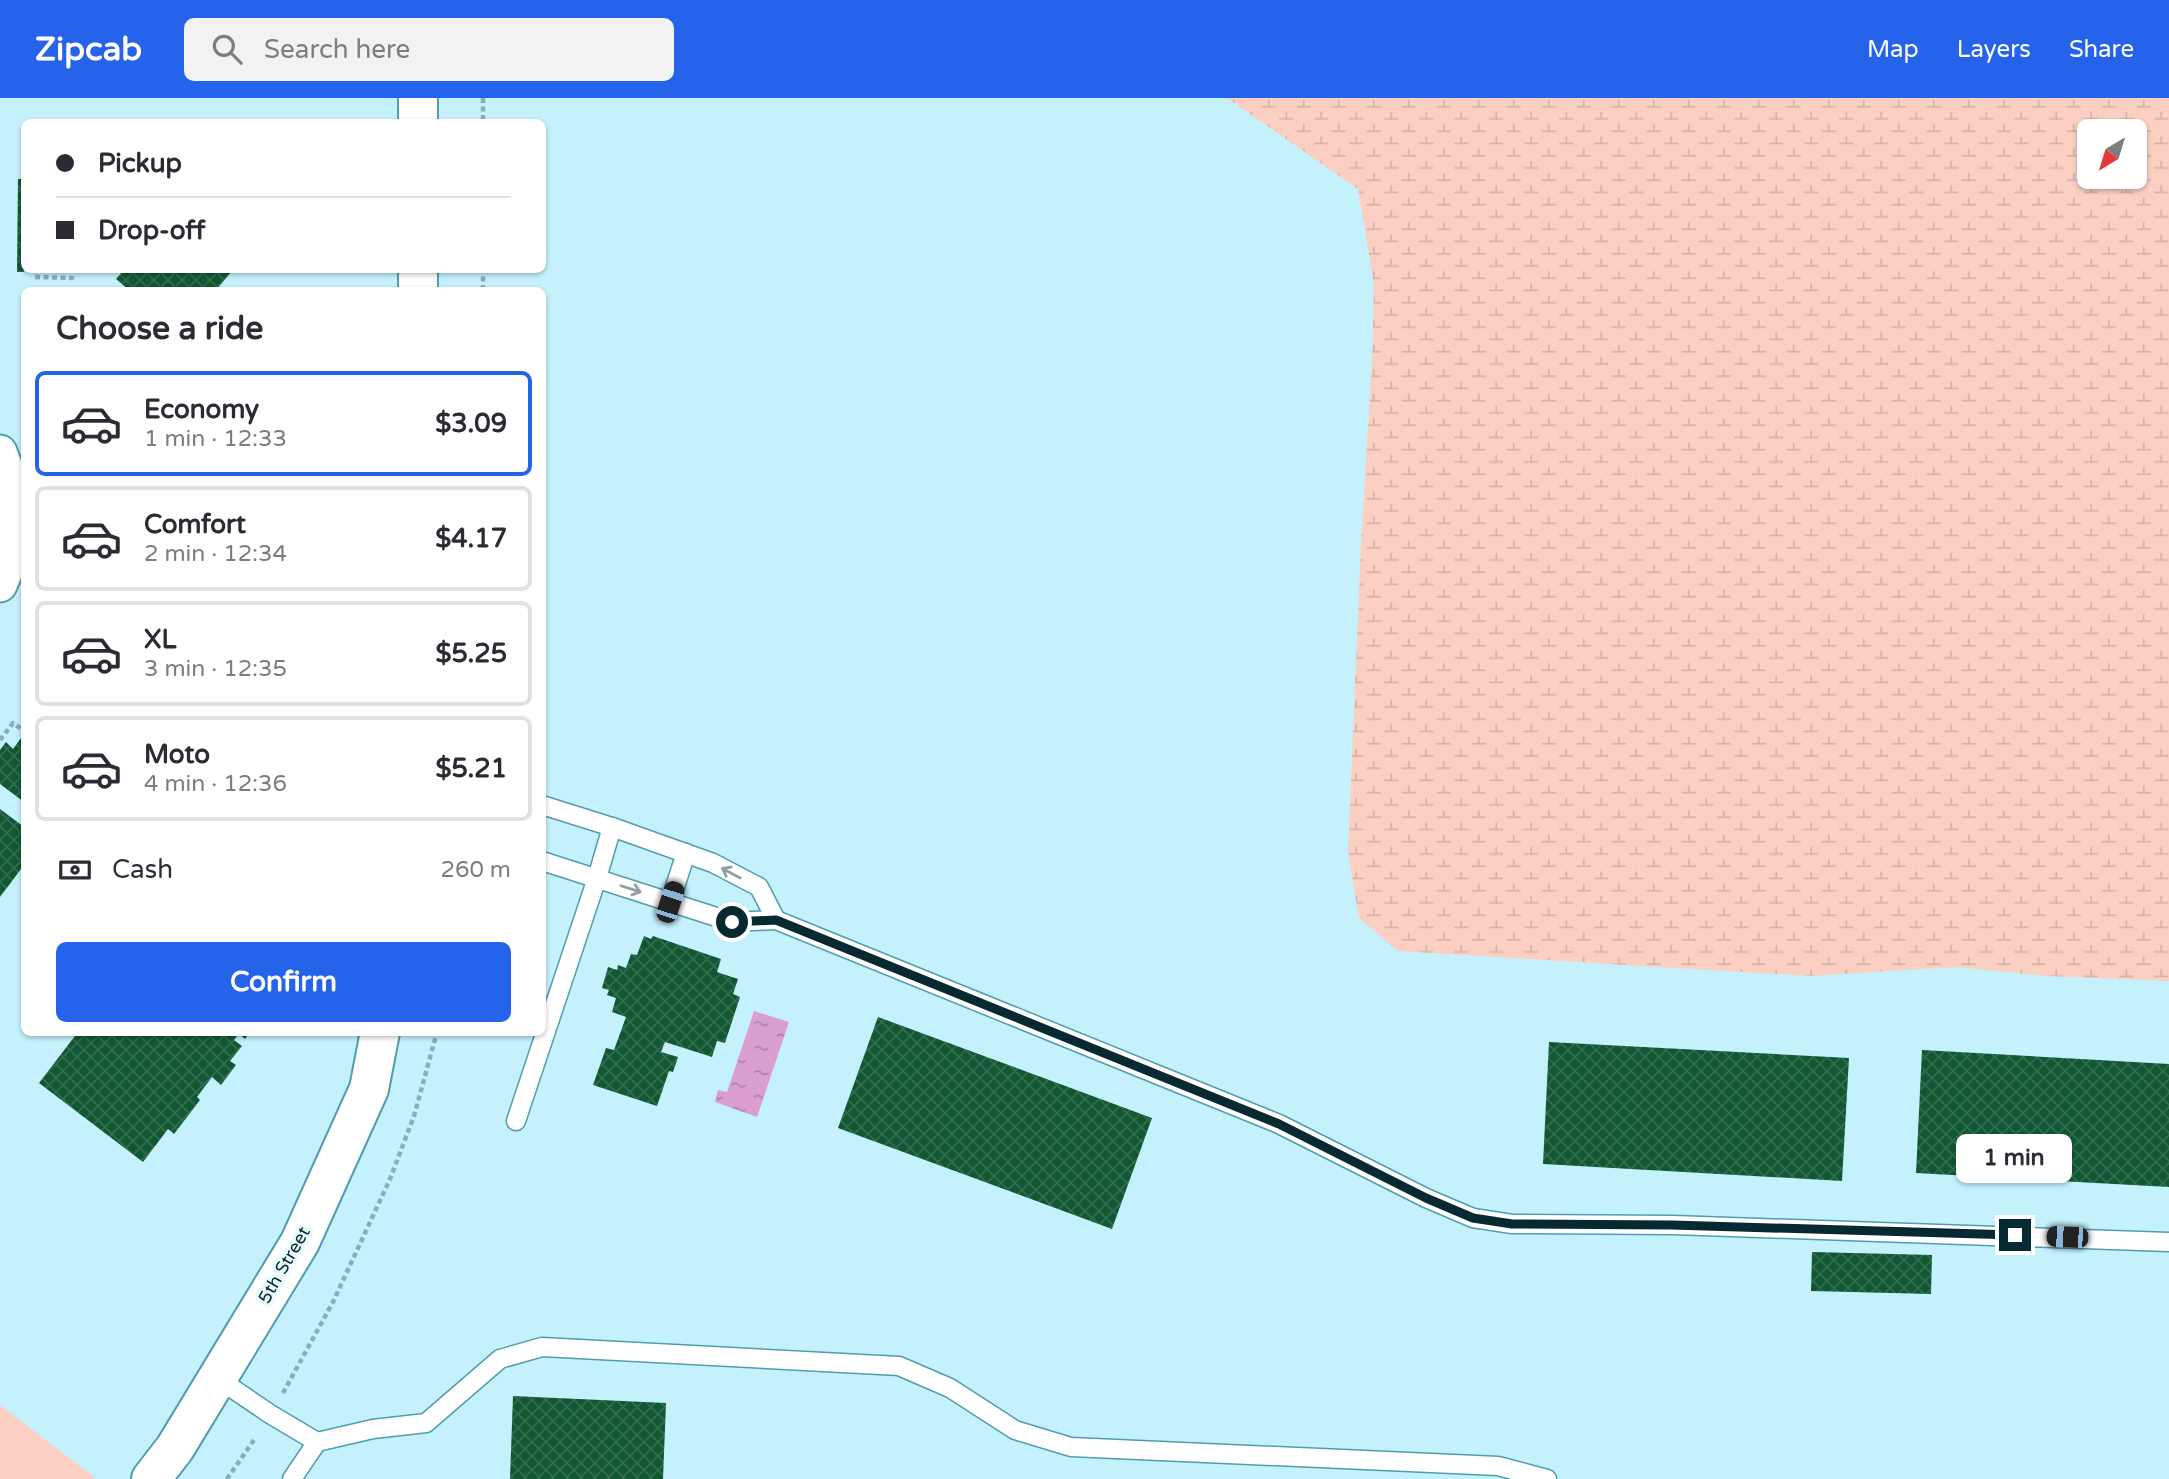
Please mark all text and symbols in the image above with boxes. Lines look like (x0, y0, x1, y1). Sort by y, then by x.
search box (184, 18, 674, 81)
text: Zipcab (35, 30, 142, 69)
icon: search (208, 30, 246, 68)
text: Search here (264, 34, 410, 65)
text: Map (1867, 35, 1919, 64)
text: Layers (1957, 35, 2031, 64)
text: Share (2069, 35, 2134, 64)
north arrow (2077, 119, 2147, 189)
map controls (2077, 119, 2147, 189)
text: Pickup (98, 148, 182, 179)
text: Drop-off (98, 215, 205, 246)
text: Choose a ride (56, 310, 263, 348)
icon: car (60, 392, 123, 455)
text: Economy (144, 394, 259, 425)
text: $3.09 (435, 408, 507, 439)
text: 1 min · 12:33 (144, 425, 287, 453)
icon: car (60, 507, 123, 570)
text: Comfort (144, 509, 246, 540)
text: $4.17 (435, 523, 507, 554)
text: 2 min · 12:34 (144, 540, 287, 568)
icon: car (60, 622, 123, 685)
text: XL (144, 624, 176, 655)
text: $5.25 (435, 638, 507, 669)
text: 3 min · 12:35 (144, 655, 287, 683)
icon: car (60, 737, 123, 800)
text: Moto (144, 739, 210, 770)
text: $5.21 (435, 753, 507, 784)
text: 4 min · 12:36 (144, 770, 287, 798)
icon: cash (56, 851, 94, 889)
text: Cash (112, 854, 173, 885)
text: 260 m (441, 856, 511, 884)
one-way arrow (721, 865, 742, 879)
car (654, 879, 687, 925)
one-way arrow (619, 884, 641, 896)
route start (716, 906, 748, 938)
button: Confirm (56, 942, 511, 1022)
callout: 1 min (1957, 1134, 2073, 1182)
text: 1 min (1983, 1144, 2045, 1172)
route end (1999, 1219, 2031, 1251)
street label: 5th Street (253, 1222, 315, 1307)
car (2046, 1226, 2089, 1248)

